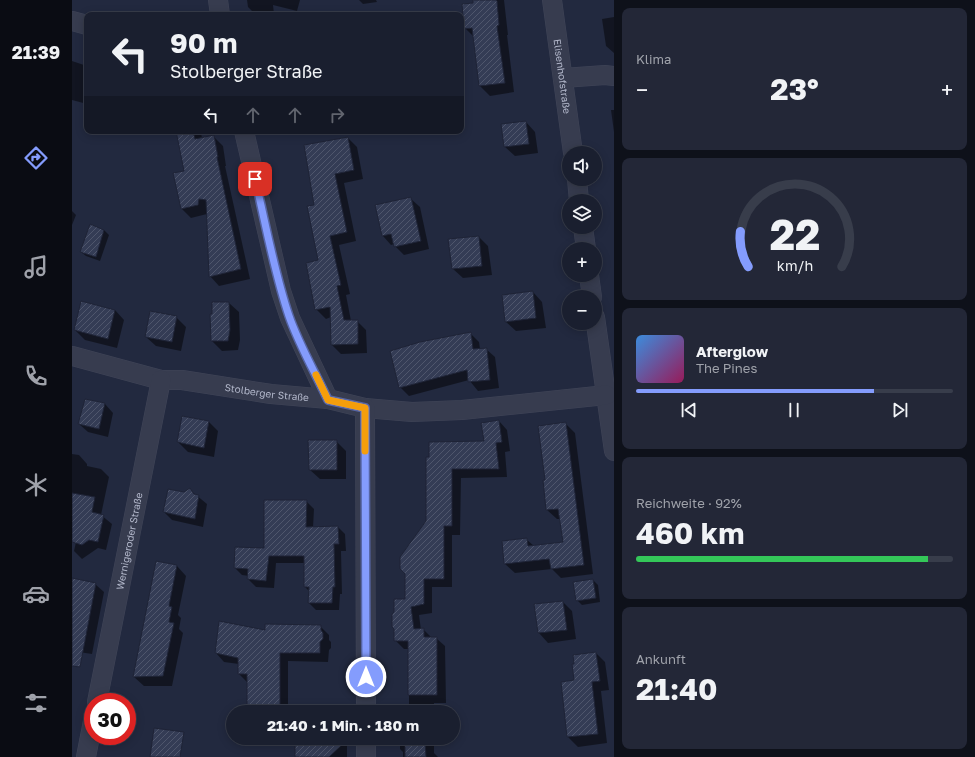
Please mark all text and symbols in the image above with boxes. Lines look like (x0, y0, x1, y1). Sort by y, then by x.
text: 90 m (170, 26, 237, 59)
icon: left (104, 28, 156, 80)
street label: Elisenhofstraße (551, 38, 574, 115)
text: 21:39 (12, 41, 60, 63)
text: Klima (636, 51, 671, 67)
text: Stolberger Straße (170, 60, 323, 82)
text: 23° (770, 71, 819, 107)
text: − (636, 76, 648, 103)
text: + (941, 76, 953, 103)
icon: left (200, 104, 222, 126)
icon: ahead (242, 104, 264, 126)
icon: ahead (284, 104, 306, 126)
icon: right (326, 104, 348, 126)
icon: directions (22, 144, 50, 172)
map controls (562, 146, 602, 330)
button: sound (562, 146, 602, 186)
pin (238, 162, 272, 196)
icon: arrive (244, 168, 266, 190)
button: layers (562, 194, 602, 234)
text: 22 (769, 208, 820, 258)
button: + (562, 242, 602, 282)
icon: music (22, 253, 50, 281)
text: km/h (776, 256, 813, 273)
button: − (562, 290, 602, 330)
text: Afterglow (696, 342, 768, 360)
text: The Pines (696, 360, 757, 376)
icon: phone (22, 362, 50, 390)
street label: Stolberger Straße (224, 381, 310, 403)
icon: previous (678, 399, 700, 421)
icon: pause (783, 399, 805, 421)
icon: next (889, 399, 911, 421)
icon: climate (22, 471, 50, 499)
street label: Wernigeroder Straße (113, 491, 145, 591)
text: Reichweite · 92% (636, 495, 742, 511)
text: 460 km (636, 515, 744, 551)
icon: car (22, 580, 50, 608)
text: Ankunft (636, 651, 686, 667)
position arrow (345, 656, 387, 698)
text: 21:40 (636, 671, 718, 707)
icon: filters (22, 689, 50, 717)
speed limit sign: 30 (84, 693, 136, 745)
text: 21:40 · 1 Min. · 180 m (267, 716, 419, 734)

